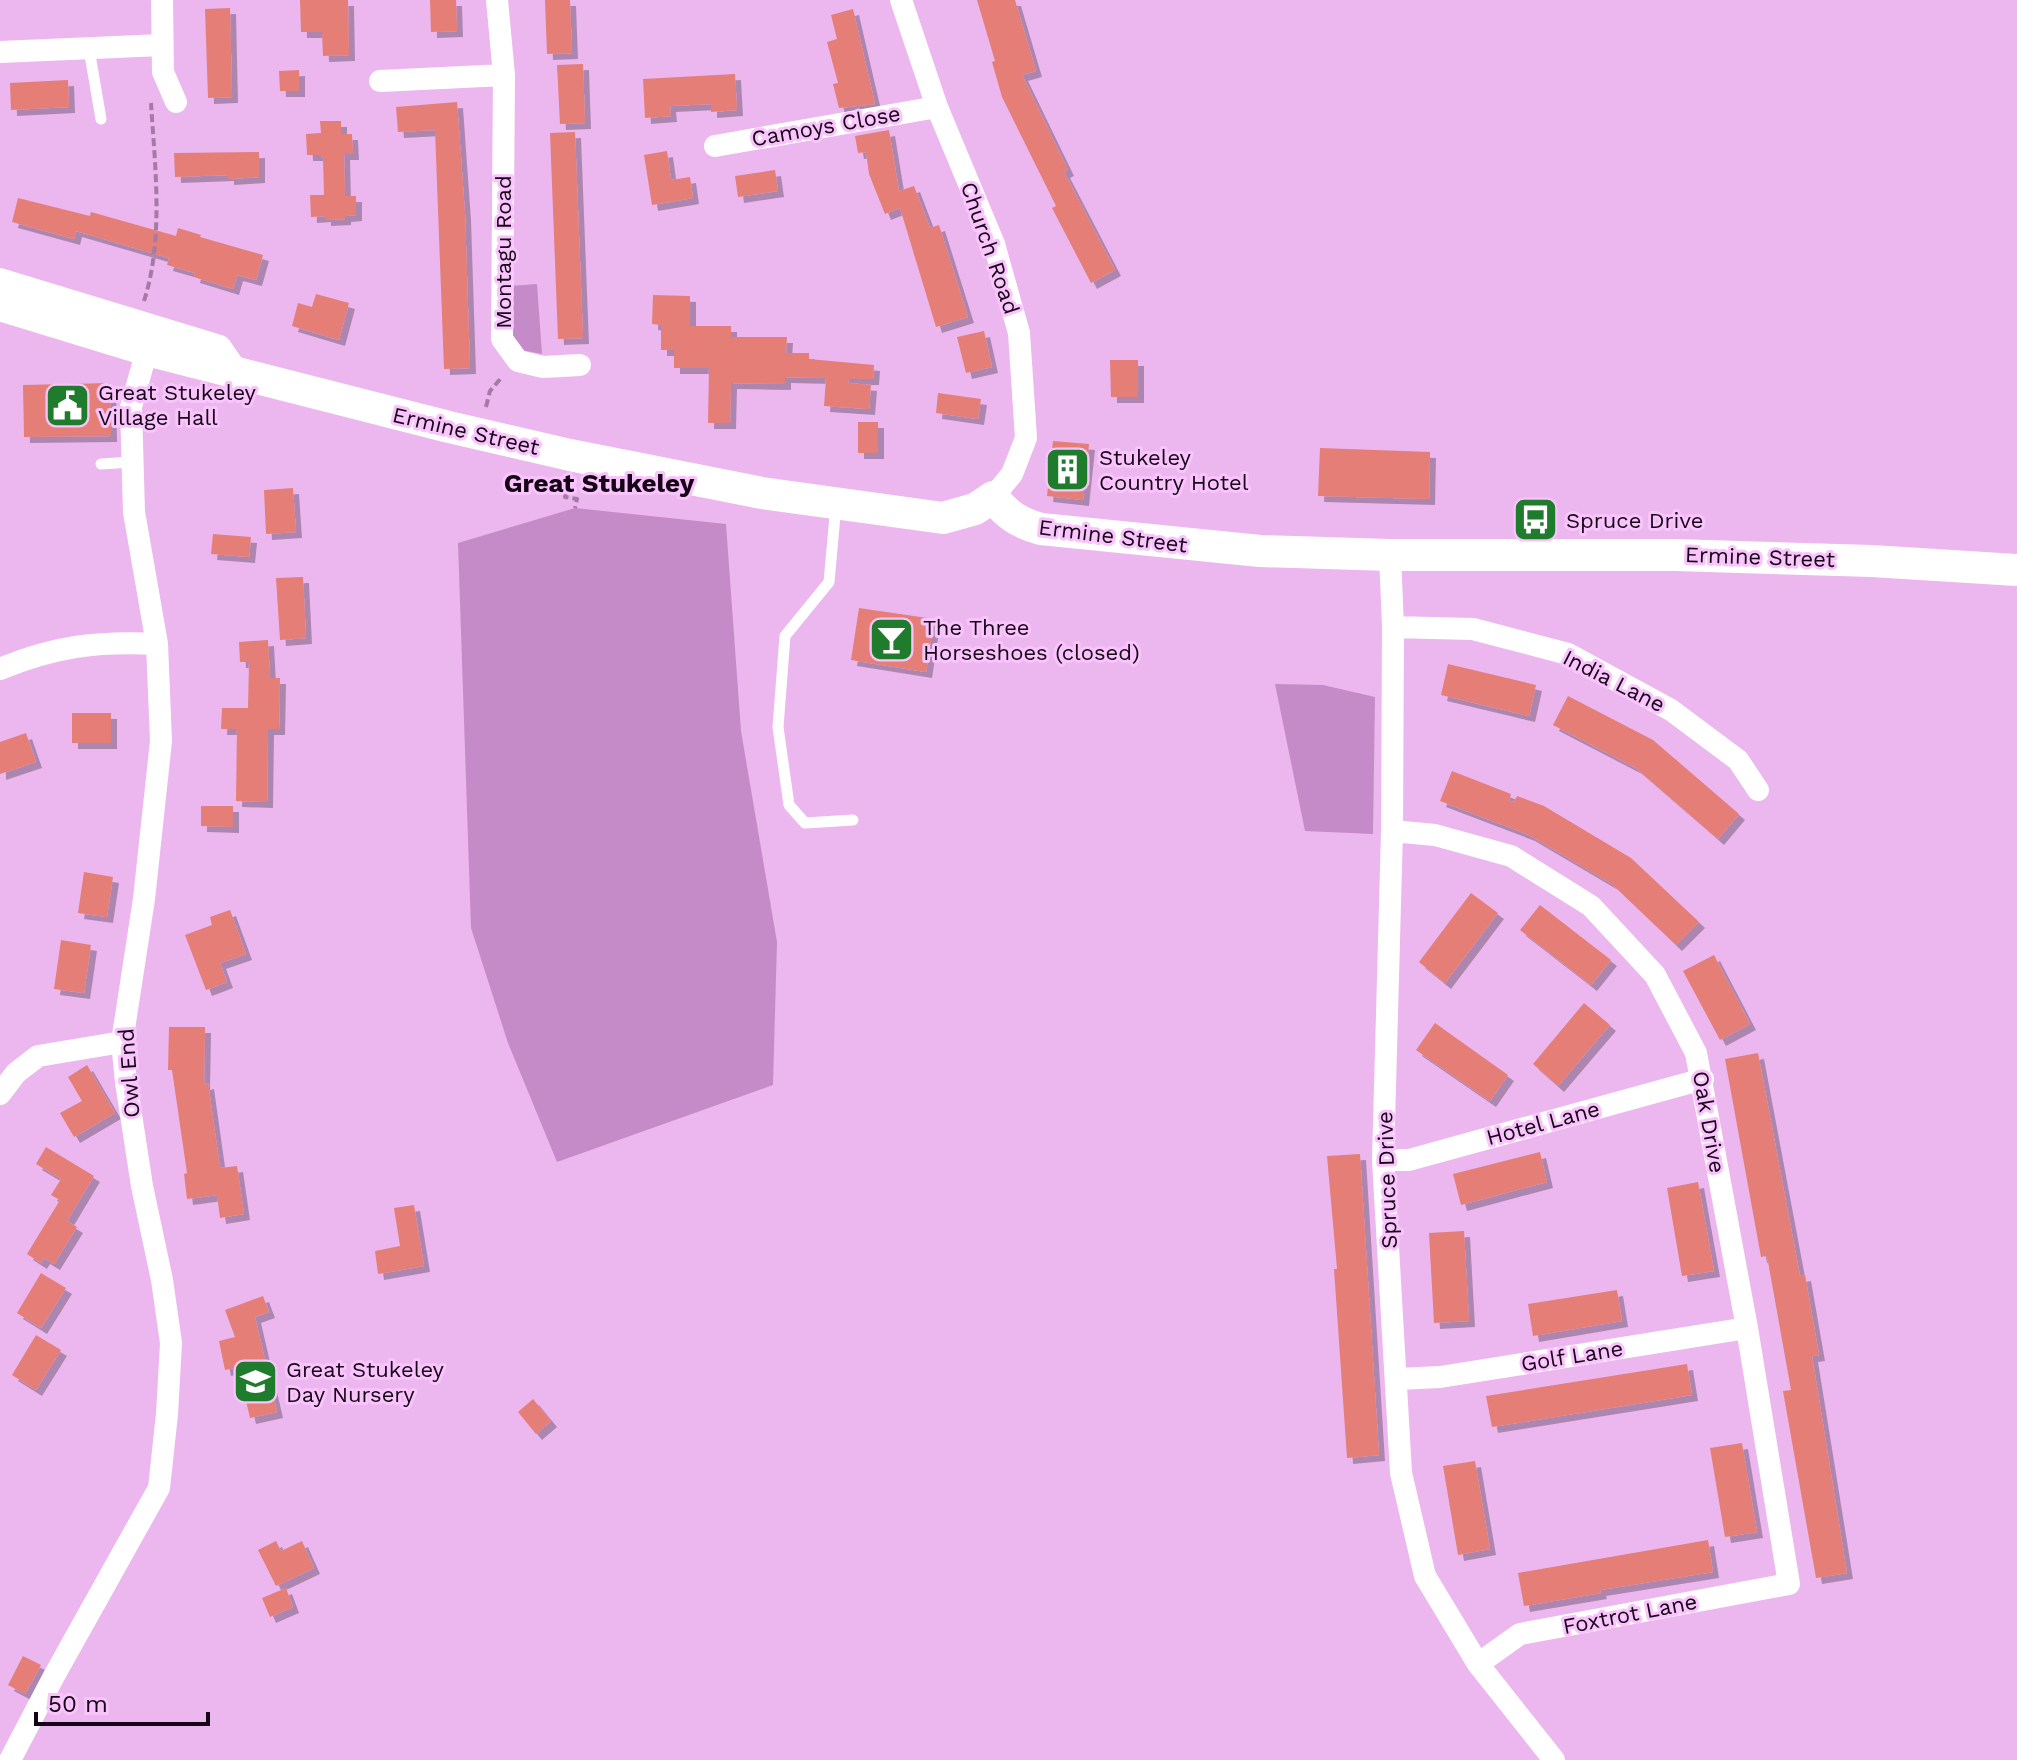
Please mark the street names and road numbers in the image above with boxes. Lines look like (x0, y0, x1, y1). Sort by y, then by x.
street label: Camoys Close (750, 101, 902, 151)
street label: Montagu Road (491, 175, 516, 329)
street label: Church Road (956, 179, 1024, 317)
street label: Ermine Street (390, 402, 542, 460)
street label: Ermine Street (1037, 514, 1189, 558)
street label: Ermine Street (1685, 542, 1835, 572)
street label: India Lane (1559, 645, 1669, 717)
street label: Owl End (113, 1027, 145, 1119)
street label: Oak Drive (1688, 1069, 1730, 1175)
street label: Hotel Lane (1484, 1096, 1602, 1150)
street label: Spruce Drive (1372, 1111, 1402, 1249)
street label: Golf Lane (1519, 1336, 1625, 1376)
street label: Foxtrot Lane (1561, 1589, 1699, 1639)

